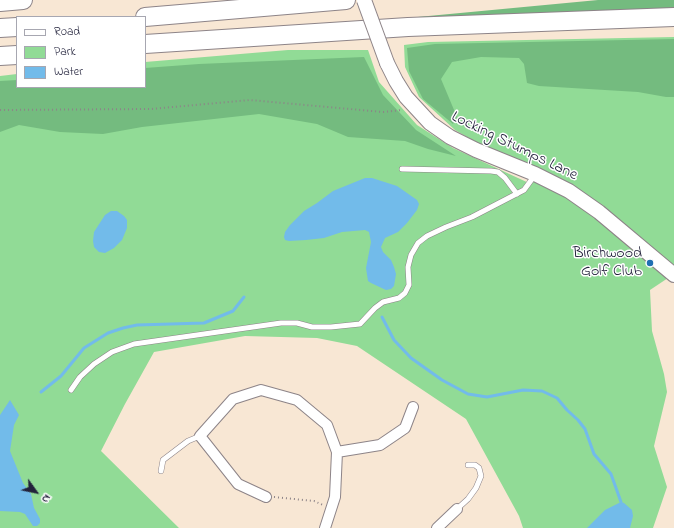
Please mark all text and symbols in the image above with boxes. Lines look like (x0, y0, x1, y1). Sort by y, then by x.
legend (16, 16, 146, 88)
text: Road (54, 23, 80, 41)
text: Park (54, 43, 76, 61)
text: Water (54, 63, 83, 81)
street label: Locking Stumps Lane (448, 108, 580, 186)
place label: Birchwood Golf Club (573, 244, 642, 282)
marker: Birchwood Golf Club (645, 258, 655, 268)
north arrow (16, 472, 56, 512)
text: N (37, 491, 55, 506)

